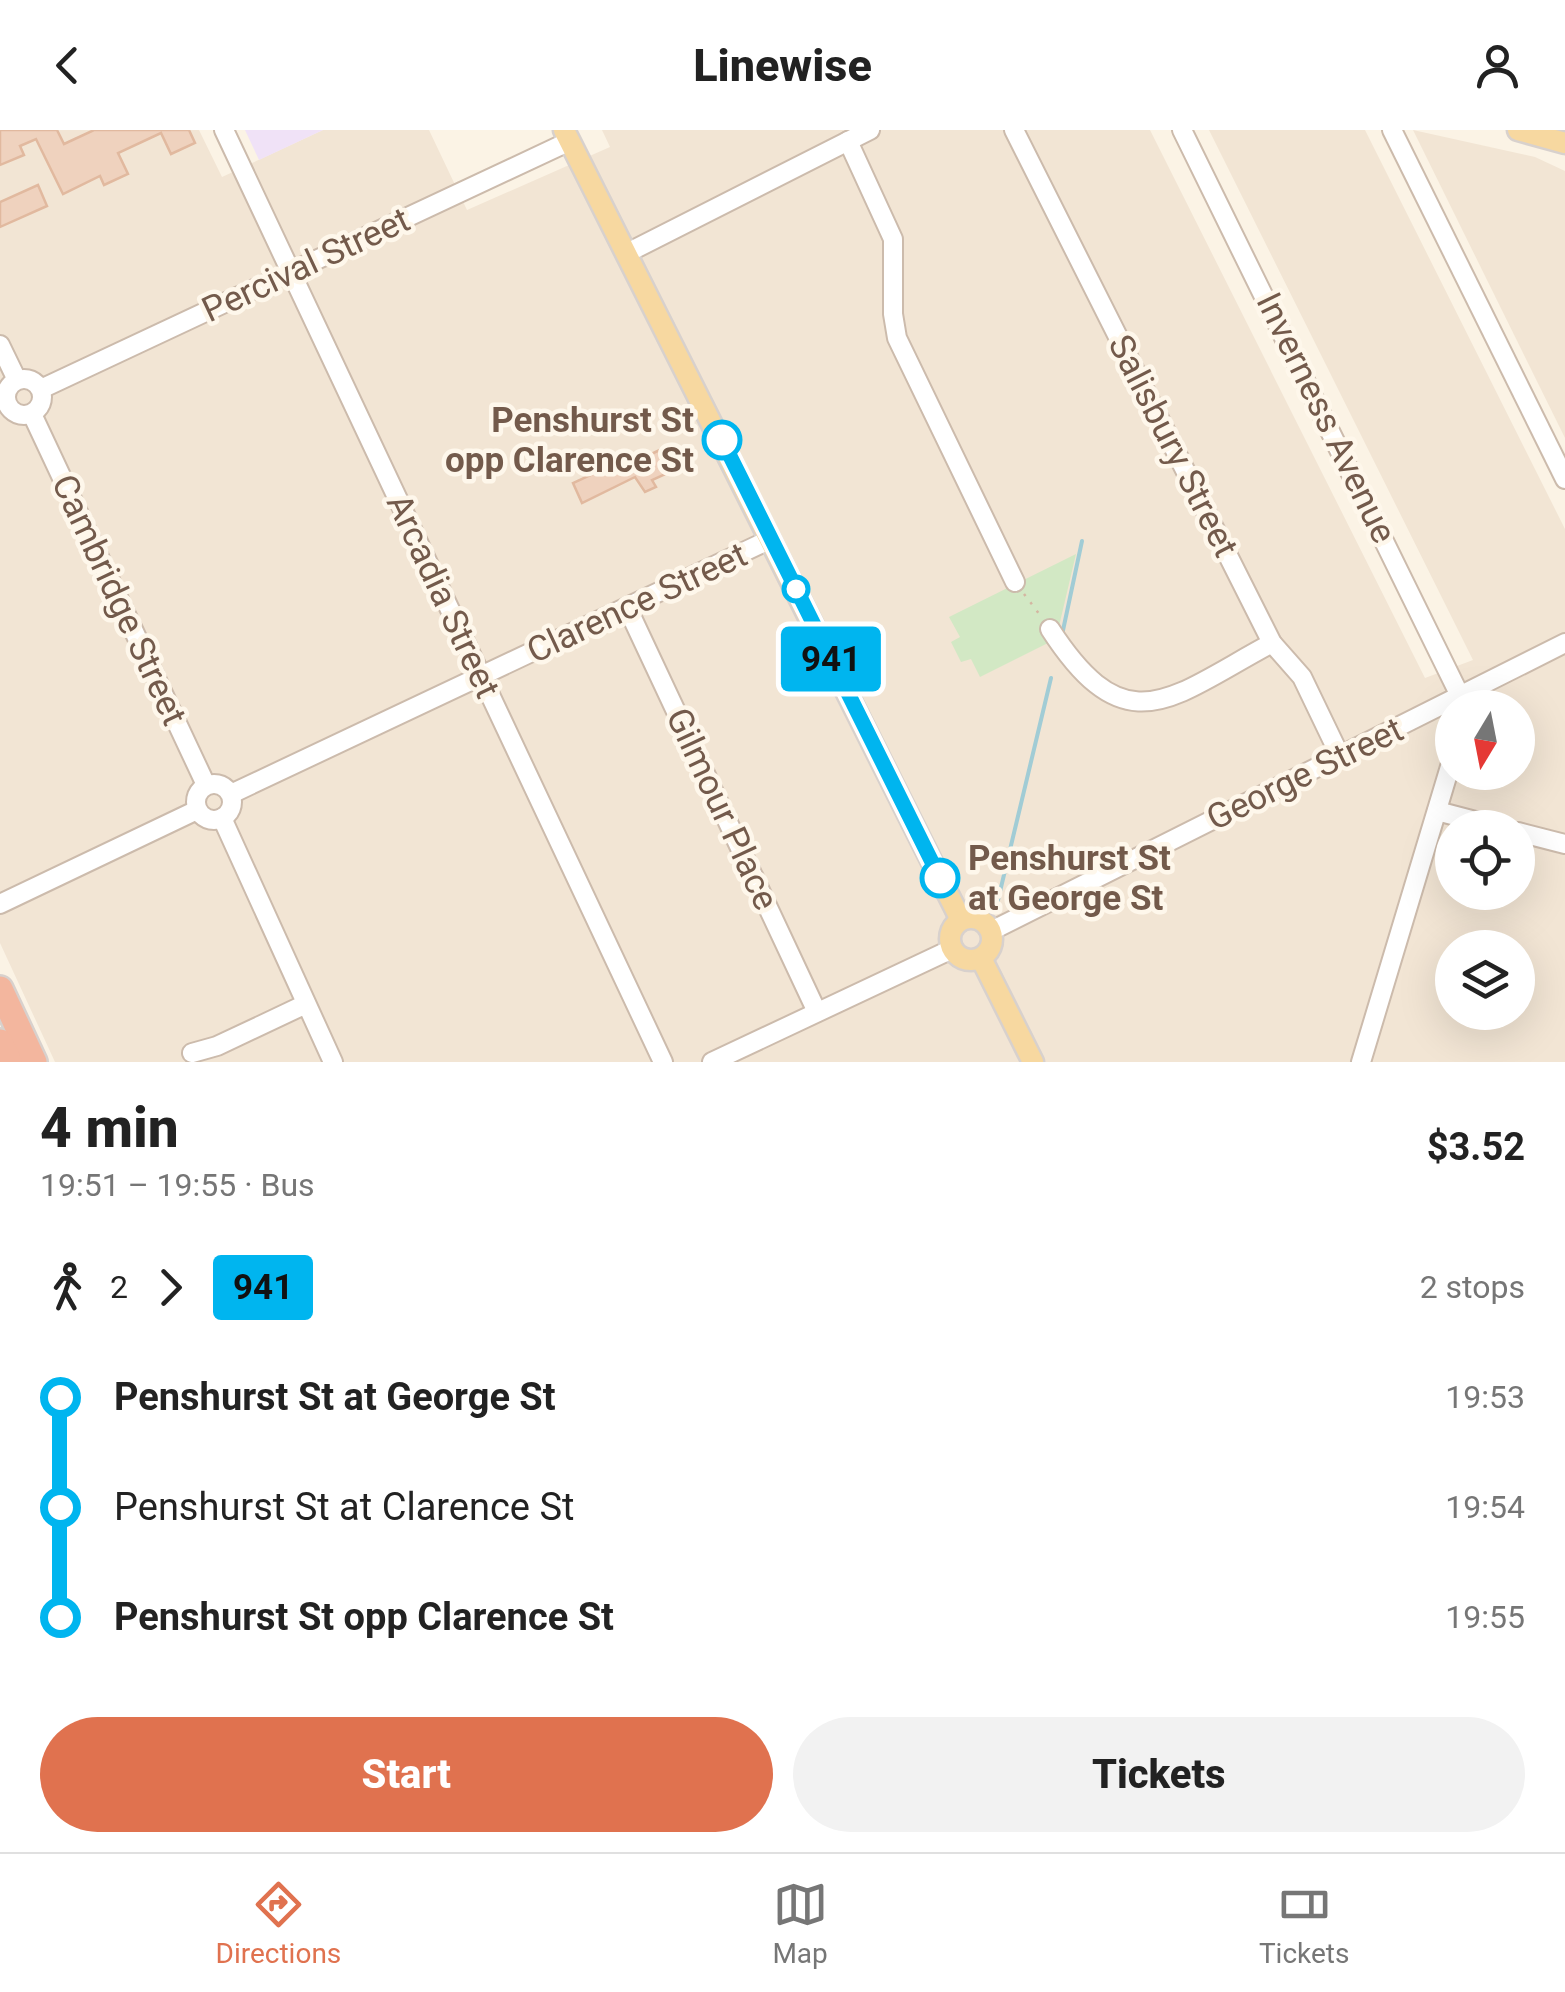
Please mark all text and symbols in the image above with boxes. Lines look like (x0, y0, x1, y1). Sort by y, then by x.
icon: back (40, 38, 95, 93)
icon: person (1470, 38, 1525, 93)
text: Linewise (693, 39, 872, 92)
street label: Percival Street (196, 199, 416, 331)
street label: Inverness Avenue (1248, 286, 1404, 550)
street label: Salisbury Street (1099, 328, 1247, 564)
place label: Penshurst St opp Clarence St (445, 400, 694, 481)
marker: Penshurst St opp Clarence St (703, 421, 741, 459)
street label: Cambridge Street (43, 468, 195, 732)
street label: Arcadia Street (378, 488, 508, 704)
street label: Clarence Street (521, 534, 753, 672)
unlabelled marker (783, 576, 809, 602)
line badge: 941 (774, 626, 888, 692)
text: 941 (801, 639, 861, 680)
north arrow (1435, 690, 1535, 790)
map controls (1435, 690, 1535, 1030)
street label: Gilmour Place (657, 702, 787, 916)
street label: George Street (1200, 709, 1410, 839)
button: locate (1435, 810, 1535, 910)
place label: Penshurst St at George St (968, 838, 1171, 919)
marker: Penshurst St at George St (921, 859, 959, 897)
button: layers (1435, 930, 1535, 1030)
text: 4 min (40, 1096, 179, 1160)
text: $3.52 (1427, 1125, 1525, 1169)
text: 19:51 – 19:55 · Bus (40, 1166, 315, 1204)
icon: walk (40, 1260, 95, 1315)
icon: forward (143, 1260, 198, 1315)
text: 941 (233, 1267, 293, 1308)
text: 2 (110, 1268, 128, 1306)
text: 2 stops (1420, 1268, 1525, 1306)
text: Penshurst St at George St (114, 1375, 556, 1419)
text: 19:53 (1445, 1378, 1525, 1416)
text: Penshurst St at Clarence St (114, 1485, 574, 1529)
text: 19:54 (1445, 1488, 1525, 1526)
text: Penshurst St opp Clarence St (114, 1595, 614, 1639)
text: 19:55 (1445, 1598, 1525, 1636)
button: Start (40, 1717, 773, 1832)
button: Tickets (793, 1717, 1525, 1832)
tab: Directions (216, 1877, 341, 1970)
tab: Map (772, 1877, 828, 1970)
tab: Tickets (1259, 1877, 1349, 1970)

